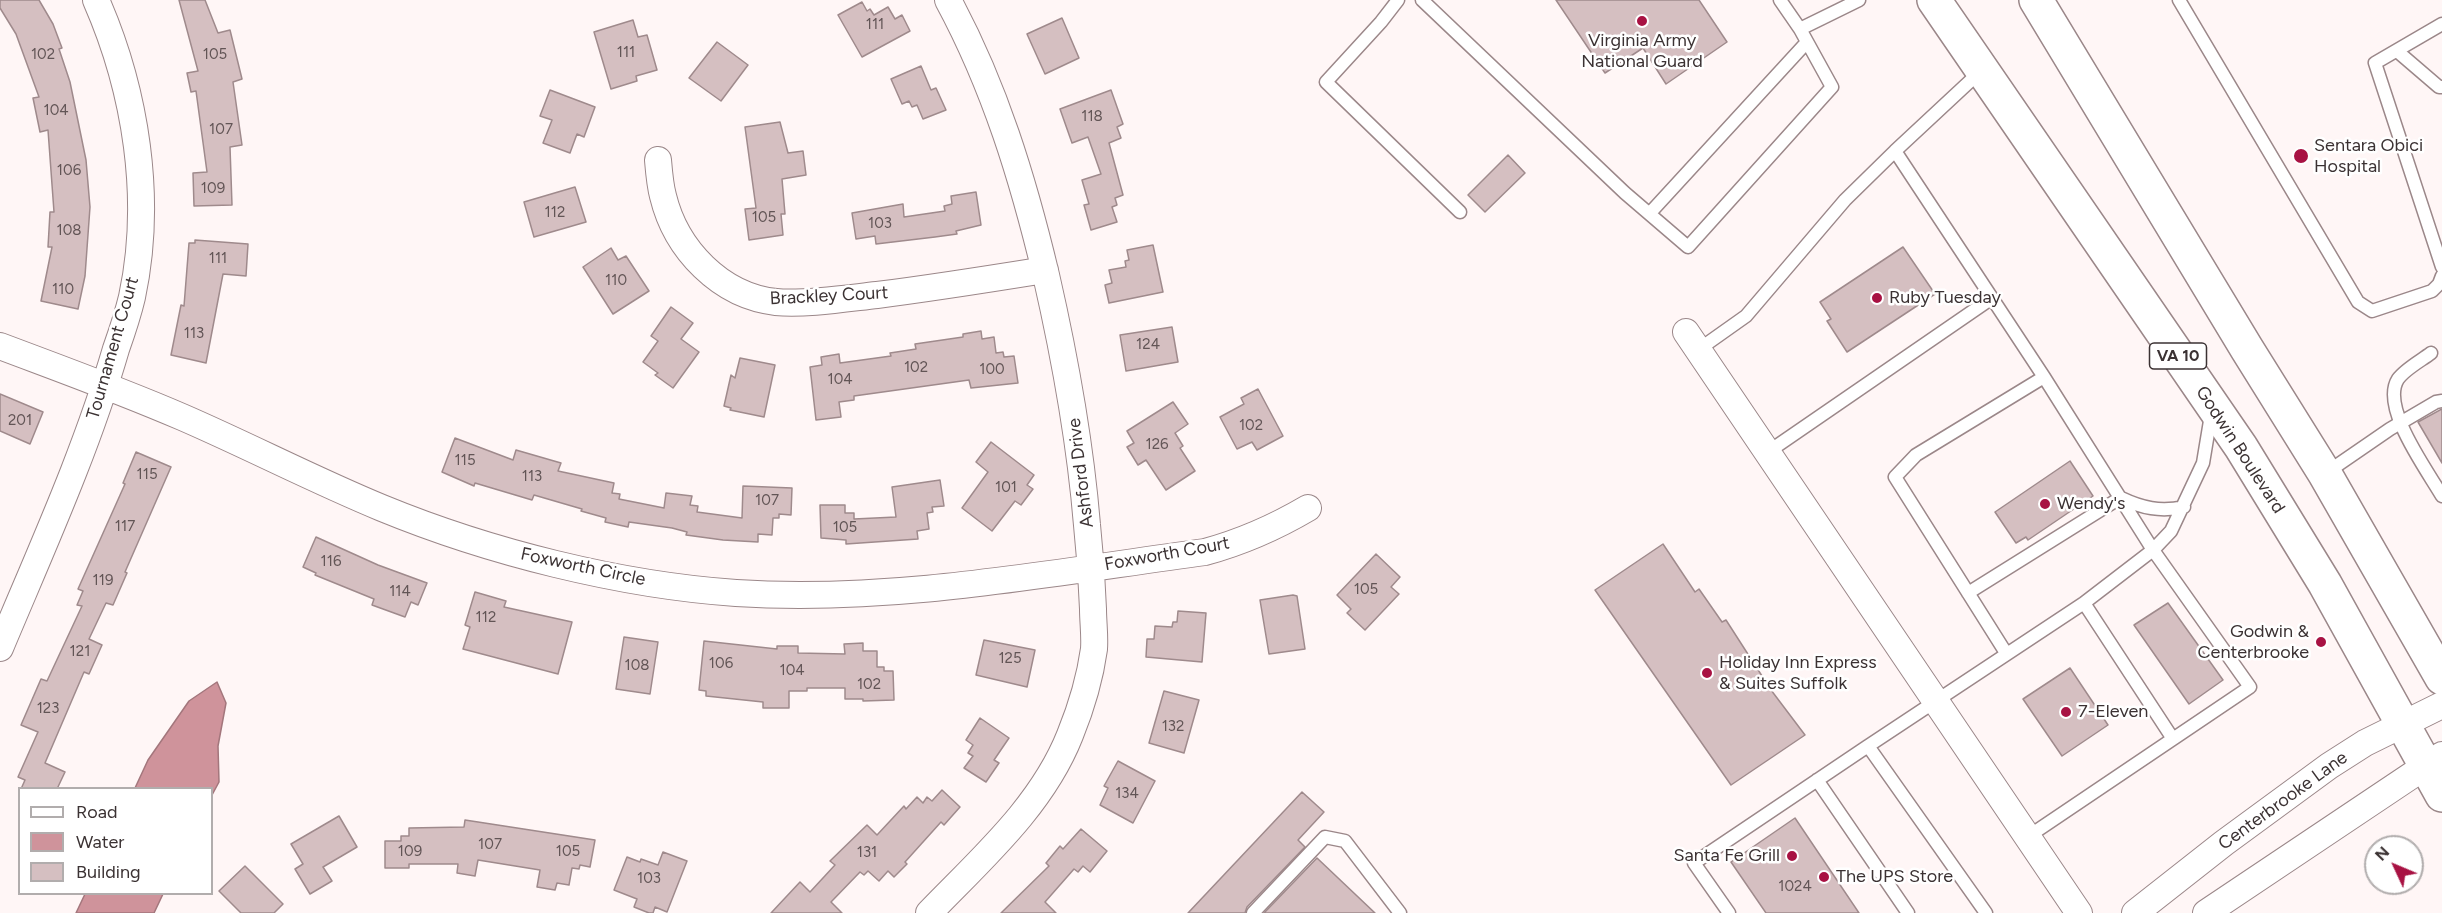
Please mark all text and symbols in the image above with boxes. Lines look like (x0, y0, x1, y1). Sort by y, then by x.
marker: Virginia Army National Guard (1635, 14, 1649, 28)
house number: 111 (866, 16, 884, 34)
place label: Virginia Army National Guard (1581, 30, 1703, 72)
house number: 111 (617, 44, 635, 62)
house number: 102 (31, 46, 55, 64)
house number: 105 (203, 46, 227, 64)
house number: 104 (43, 102, 69, 120)
house number: 118 (1081, 108, 1103, 126)
house number: 107 (209, 121, 233, 139)
place label: Sentara Obici Hospital (2314, 135, 2423, 178)
marker: Sentara Obici Hospital (2292, 147, 2310, 165)
house number: 106 (57, 162, 81, 180)
house number: 109 (201, 180, 225, 198)
house number: 112 (545, 204, 565, 222)
house number: 105 (752, 209, 776, 227)
house number: 103 (868, 215, 892, 233)
house number: 108 (56, 222, 82, 240)
house number: 111 (209, 250, 227, 268)
house number: 110 (605, 272, 627, 290)
street label: Tournament Court (82, 274, 144, 422)
house number: 110 (52, 281, 74, 299)
street label: Brackley Court (769, 282, 889, 310)
place label: Ruby Tuesday (1889, 287, 2001, 309)
marker: Ruby Tuesday (1870, 291, 1884, 305)
house number: 113 (184, 325, 204, 343)
house number: 124 (1136, 336, 1160, 354)
road number: VA 10 (2150, 343, 2206, 369)
house number: 102 (904, 359, 928, 377)
house number: 100 (979, 361, 1005, 379)
house number: 104 (827, 371, 853, 389)
street label: Godwin Boulevard (2191, 382, 2289, 518)
house number: 201 (8, 412, 32, 430)
street label: Ashford Drive (1064, 417, 1098, 529)
house number: 102 (1239, 417, 1263, 435)
house number: 126 (1145, 436, 1169, 454)
house number: 115 (454, 452, 476, 470)
house number: 115 (136, 466, 158, 484)
house number: 113 (522, 468, 542, 486)
house number: 101 (995, 479, 1017, 497)
house number: 107 (755, 492, 779, 510)
place label: Wendy's (2057, 493, 2125, 515)
marker: Wendy's (2038, 497, 2052, 511)
house number: 117 (115, 518, 135, 536)
house number: 105 (833, 519, 857, 537)
street label: Foxworth Court (1103, 532, 1231, 576)
street label: Foxworth Circle (519, 543, 647, 591)
house number: 116 (321, 553, 341, 571)
house number: 119 (93, 572, 113, 590)
house number: 105 (1354, 581, 1378, 599)
house number: 114 (389, 583, 411, 601)
house number: 112 (476, 609, 496, 627)
place label: Godwin & Centerbrooke (2198, 621, 2309, 664)
marker: Godwin & Centerbrooke (2314, 635, 2328, 649)
house number: 121 (70, 643, 90, 661)
house number: 125 (998, 650, 1022, 668)
place label: Holiday Inn Express & Suites Suffolk (1719, 652, 1877, 694)
house number: 106 (709, 655, 733, 673)
house number: 108 (624, 657, 650, 675)
house number: 104 (779, 662, 805, 680)
marker: Holiday Inn Express & Suites Suffolk (1700, 666, 1714, 680)
house number: 102 (857, 676, 881, 694)
house number: 123 (37, 700, 59, 718)
place label: 7-Eleven (2078, 701, 2148, 723)
marker: 7-Eleven (2059, 705, 2073, 719)
house number: 132 (1162, 718, 1184, 736)
street label: Centerbrooke Lane (2214, 747, 2352, 855)
house number: 134 (1115, 785, 1139, 803)
legend (18, 787, 213, 895)
text: Road (76, 801, 117, 823)
text: Water (76, 831, 124, 853)
north arrow (2364, 835, 2424, 895)
house number: 107 (478, 836, 502, 854)
text: N (2371, 842, 2393, 865)
house number: 109 (398, 843, 422, 861)
house number: 105 (556, 843, 580, 861)
house number: 131 (857, 844, 877, 862)
place label: Santa Fe Grill (1674, 845, 1780, 867)
marker: Santa Fe Grill (1785, 849, 1799, 863)
text: Building (76, 861, 141, 883)
place label: The UPS Store (1836, 866, 1953, 888)
house number: 103 (637, 870, 661, 888)
marker: The UPS Store (1817, 870, 1831, 884)
house number: 1024 (1778, 878, 1812, 896)

